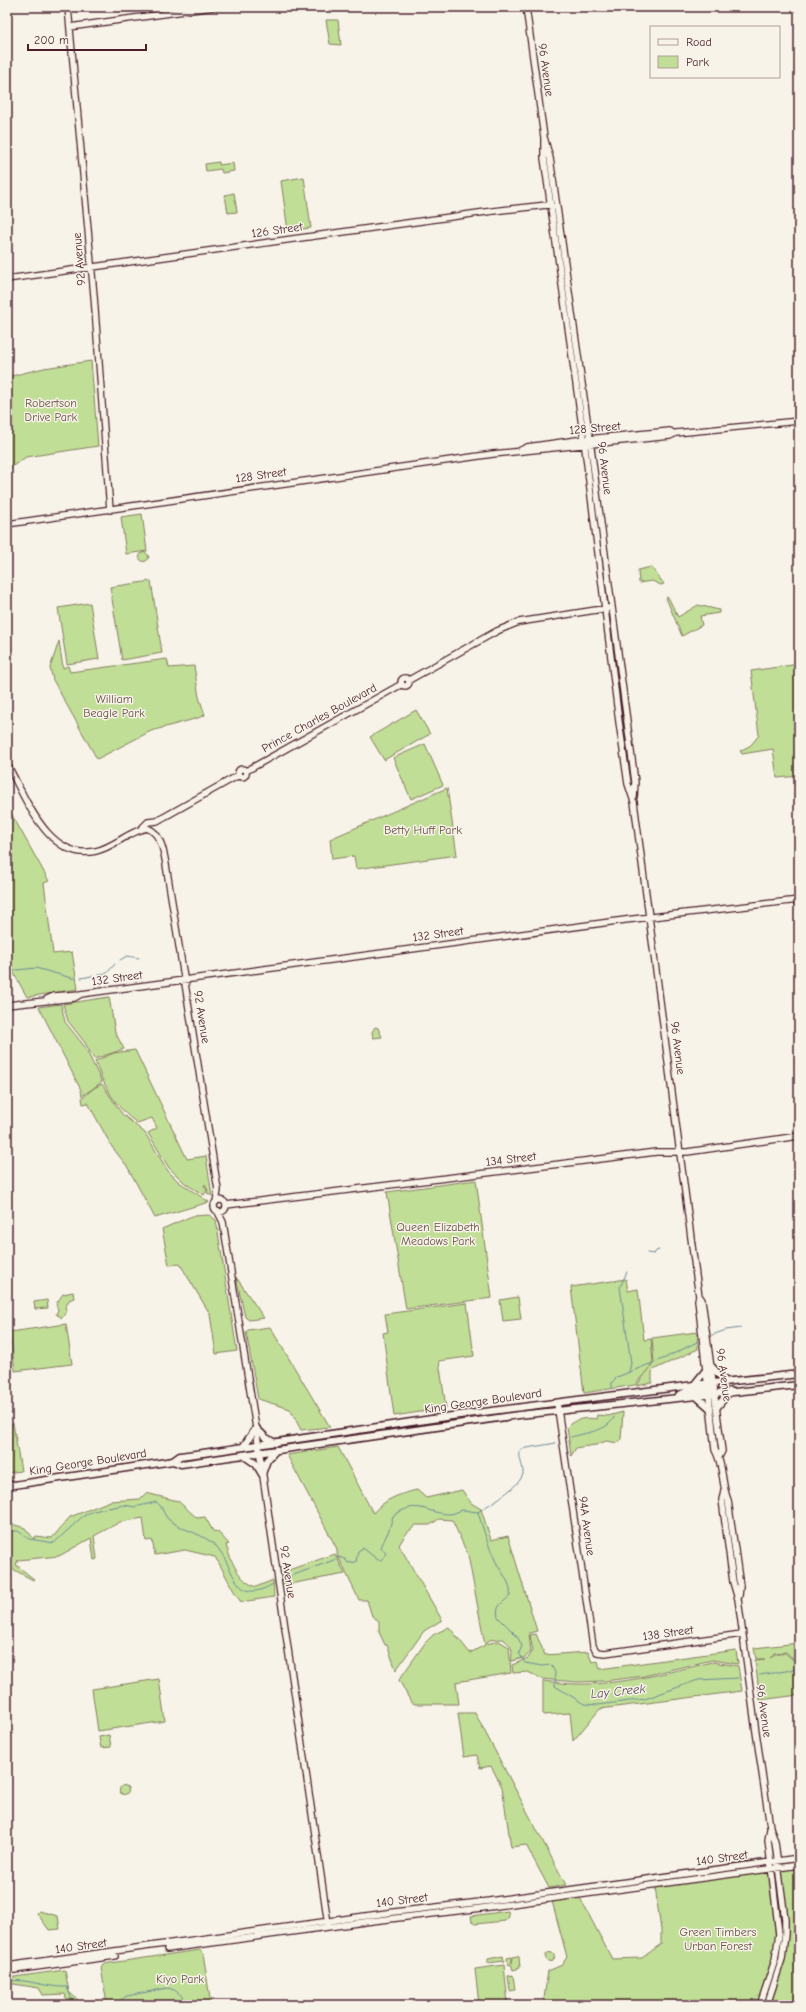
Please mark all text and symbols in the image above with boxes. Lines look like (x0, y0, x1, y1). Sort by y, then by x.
scale bar (28, 26, 146, 52)
legend (650, 26, 780, 78)
text: 200 m (34, 33, 69, 47)
text: Road (686, 35, 712, 49)
street label: 96 Avenue (535, 43, 557, 97)
text: Park (686, 55, 709, 69)
street label: 126 Street (250, 219, 304, 241)
street label: 92 Avenue (70, 232, 88, 286)
park label: Robertson Drive Park (25, 396, 78, 424)
street label: 128 Street (569, 419, 622, 437)
street label: 96 Avenue (595, 441, 615, 495)
street label: 128 Street (235, 464, 288, 485)
street label: Prince Charles Boulevard (259, 681, 379, 755)
park label: William Beagle Park (83, 692, 145, 720)
park label: Betty Huff Park (384, 823, 462, 837)
street label: 132 Street (412, 923, 465, 944)
street label: 132 Street (91, 967, 144, 988)
street label: 92 Avenue (191, 990, 213, 1044)
street label: 96 Avenue (668, 1021, 688, 1075)
street label: 134 Street (485, 1149, 538, 1169)
park label: Queen Elizabeth Meadows Park (396, 1220, 480, 1248)
street label: 96 Avenue (713, 1348, 735, 1402)
street label: King George Boulevard (423, 1386, 543, 1416)
street label: King George Boulevard (28, 1446, 148, 1478)
street label: 94A Avenue (576, 1495, 598, 1557)
street label: 92 Avenue (277, 1545, 299, 1599)
street label: 138 Street (642, 1622, 695, 1643)
water label: Lay Creek (590, 1681, 647, 1701)
street label: 96 Avenue (753, 1684, 775, 1738)
street label: 140 Street (695, 1847, 749, 1869)
street label: 140 Street (375, 1890, 429, 1910)
park label: Green Timbers Urban Forest (680, 1925, 756, 1953)
street label: 140 Street (54, 1935, 108, 1957)
park label: Kiyo Park (156, 1972, 204, 1986)

